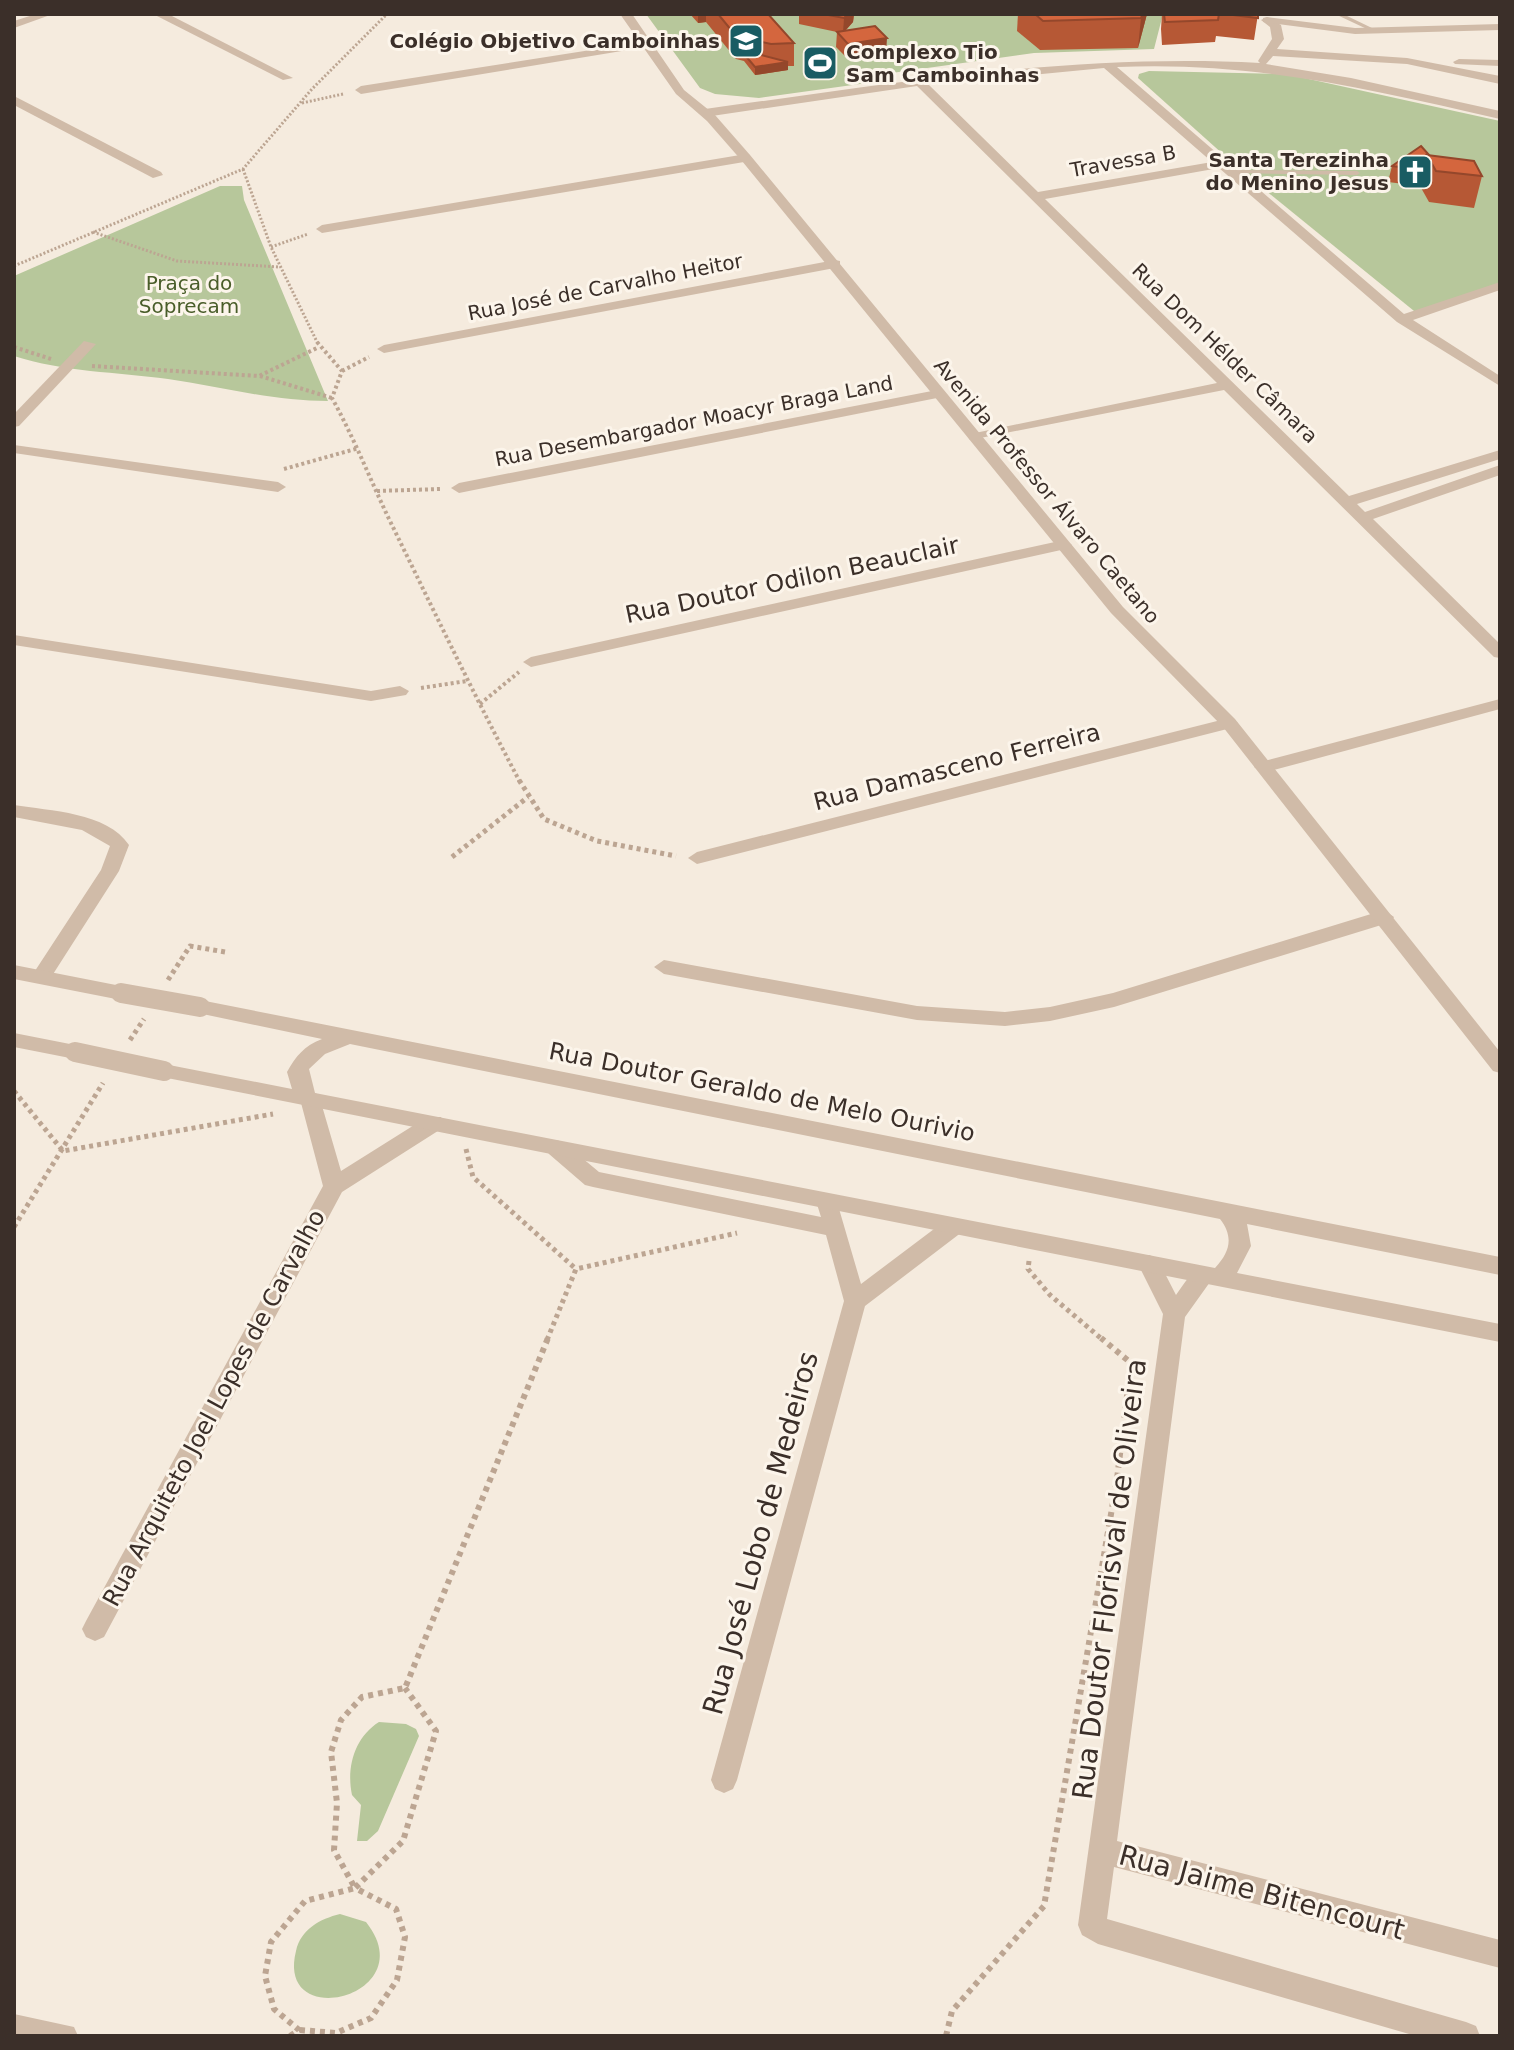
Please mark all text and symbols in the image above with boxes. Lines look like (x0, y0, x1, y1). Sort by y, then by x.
school or university icon: Colégio Objetivo Camboinhas (727, 22, 765, 60)
place label: Colégio Objetivo Camboinhas (390, 29, 720, 53)
place label: Complexo Tio Sam Camboinhas (846, 40, 1040, 87)
sports icon: Complexo Tio Sam Camboinhas (801, 44, 839, 82)
street label: Travessa B (1067, 140, 1178, 182)
place label: Santa Terezinha do Menino Jesus (1205, 148, 1389, 195)
church icon: Santa Terezinha do Menino Jesus (1396, 153, 1434, 191)
street label: Rua José de Carvalho Heitor (466, 248, 745, 325)
street label: Rua Dom Hélder Câmara (1127, 258, 1323, 448)
park label: Praça do Soprecam (139, 271, 239, 318)
street label: Avenida Professor Álvaro Caetano (929, 354, 1165, 628)
street label: Rua Desembargador Moacyr Braga Land (493, 371, 895, 471)
street label: Rua Doutor Odilon Beauclair (623, 531, 961, 629)
street label: Rua Damasceno Ferreira (811, 718, 1103, 816)
street label: Rua Doutor Geraldo de Melo Ourivio (547, 1037, 977, 1147)
street label: Rua Arquiteto Joel Lopes de Carvalho (97, 1205, 331, 1611)
street label: Rua José Lobo de Medeiros (696, 1348, 825, 1718)
street label: Rua Doutor Florisval de Oliveira (1066, 1357, 1153, 1801)
street label: Rua Jaime Bitencourt (1115, 1838, 1408, 1947)

